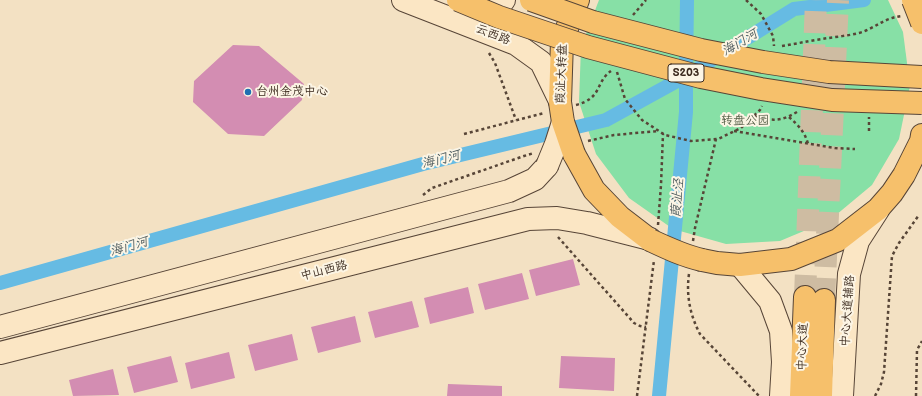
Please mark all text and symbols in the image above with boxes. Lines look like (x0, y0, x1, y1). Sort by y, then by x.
street label: 云西路 (474, 22, 512, 48)
water label: 海门河 (719, 26, 761, 60)
street label: 葭沚大转盘 (554, 44, 570, 104)
road number: S203 (668, 64, 704, 82)
place label: 台州金茂中心 (256, 85, 328, 99)
marker: 台州金茂中心 (243, 87, 253, 97)
park label: 转盘公园 (721, 114, 769, 128)
water label: 海门河 (420, 148, 462, 172)
water label: 葭沚泾 (669, 178, 687, 218)
water label: 海门河 (108, 234, 150, 260)
street label: 中山西路 (299, 258, 349, 284)
street label: 中心大道辅路 (838, 275, 858, 347)
street label: 中心大道 (795, 323, 811, 371)

